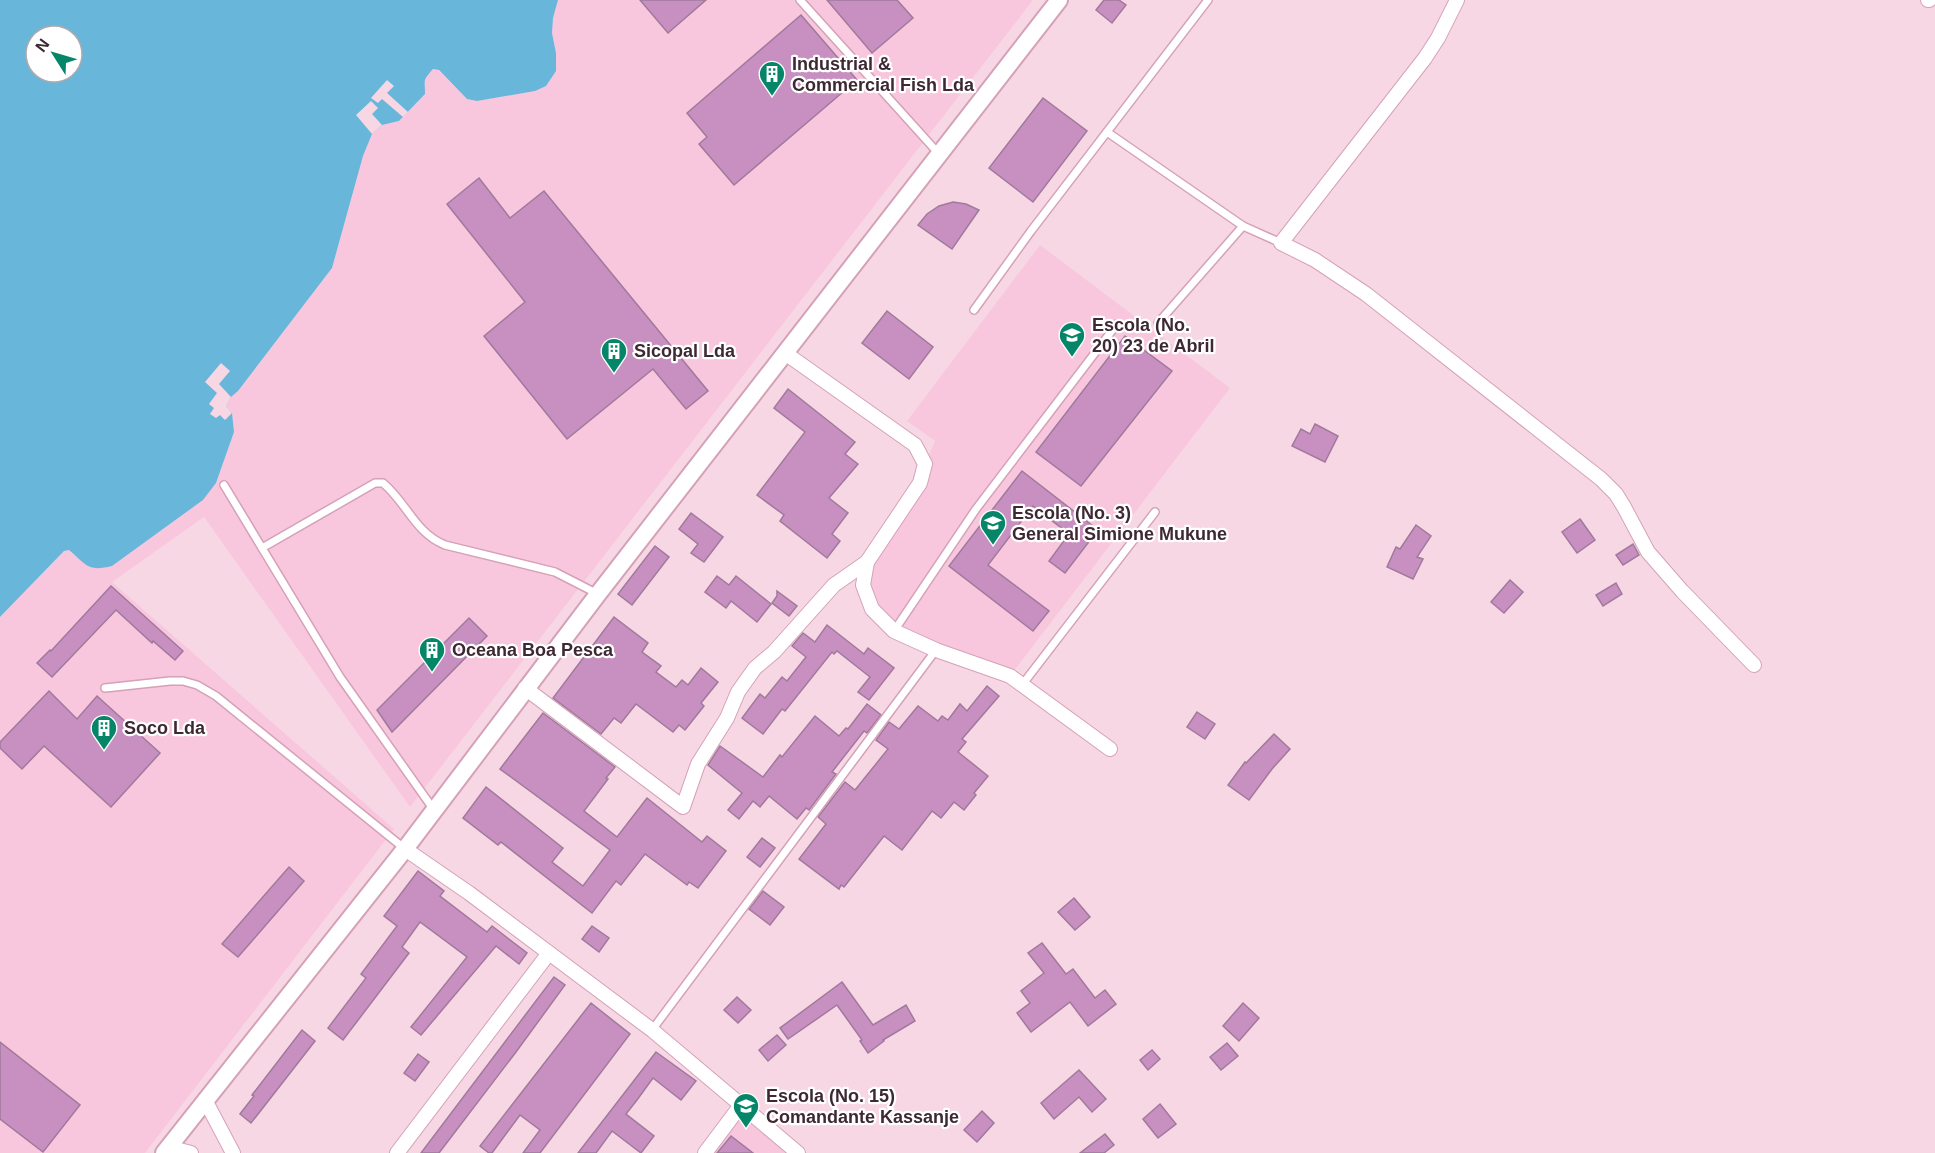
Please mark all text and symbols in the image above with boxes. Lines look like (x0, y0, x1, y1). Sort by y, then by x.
north arrow (24, 24, 84, 84)
text: N (32, 36, 53, 55)
place label: Industrial & Commercial Fish Lda (792, 54, 975, 95)
building icon: Industrial & Commercial Fish Lda (757, 59, 787, 97)
place label: Escola (No. 20) 23 de Abril (1092, 315, 1214, 356)
school or university icon: Escola (No. 20) 23 de Abril (1057, 320, 1087, 358)
building icon: Sicopal Lda (599, 336, 629, 374)
place label: Sicopal Lda (634, 341, 736, 361)
place label: Escola (No. 3) General Simione Mukune (1012, 503, 1227, 544)
school or university icon: Escola (No. 3) General Simione Mukune (978, 508, 1008, 546)
building icon: Oceana Boa Pesca (417, 635, 447, 673)
place label: Oceana Boa Pesca (452, 640, 614, 660)
building icon: Soco Lda (89, 713, 119, 751)
place label: Soco Lda (124, 718, 206, 738)
place label: Escola (No. 15) Comandante Kassanje (766, 1086, 959, 1127)
school or university icon: Escola (No. 15) Comandante Kassanje (731, 1091, 761, 1129)

